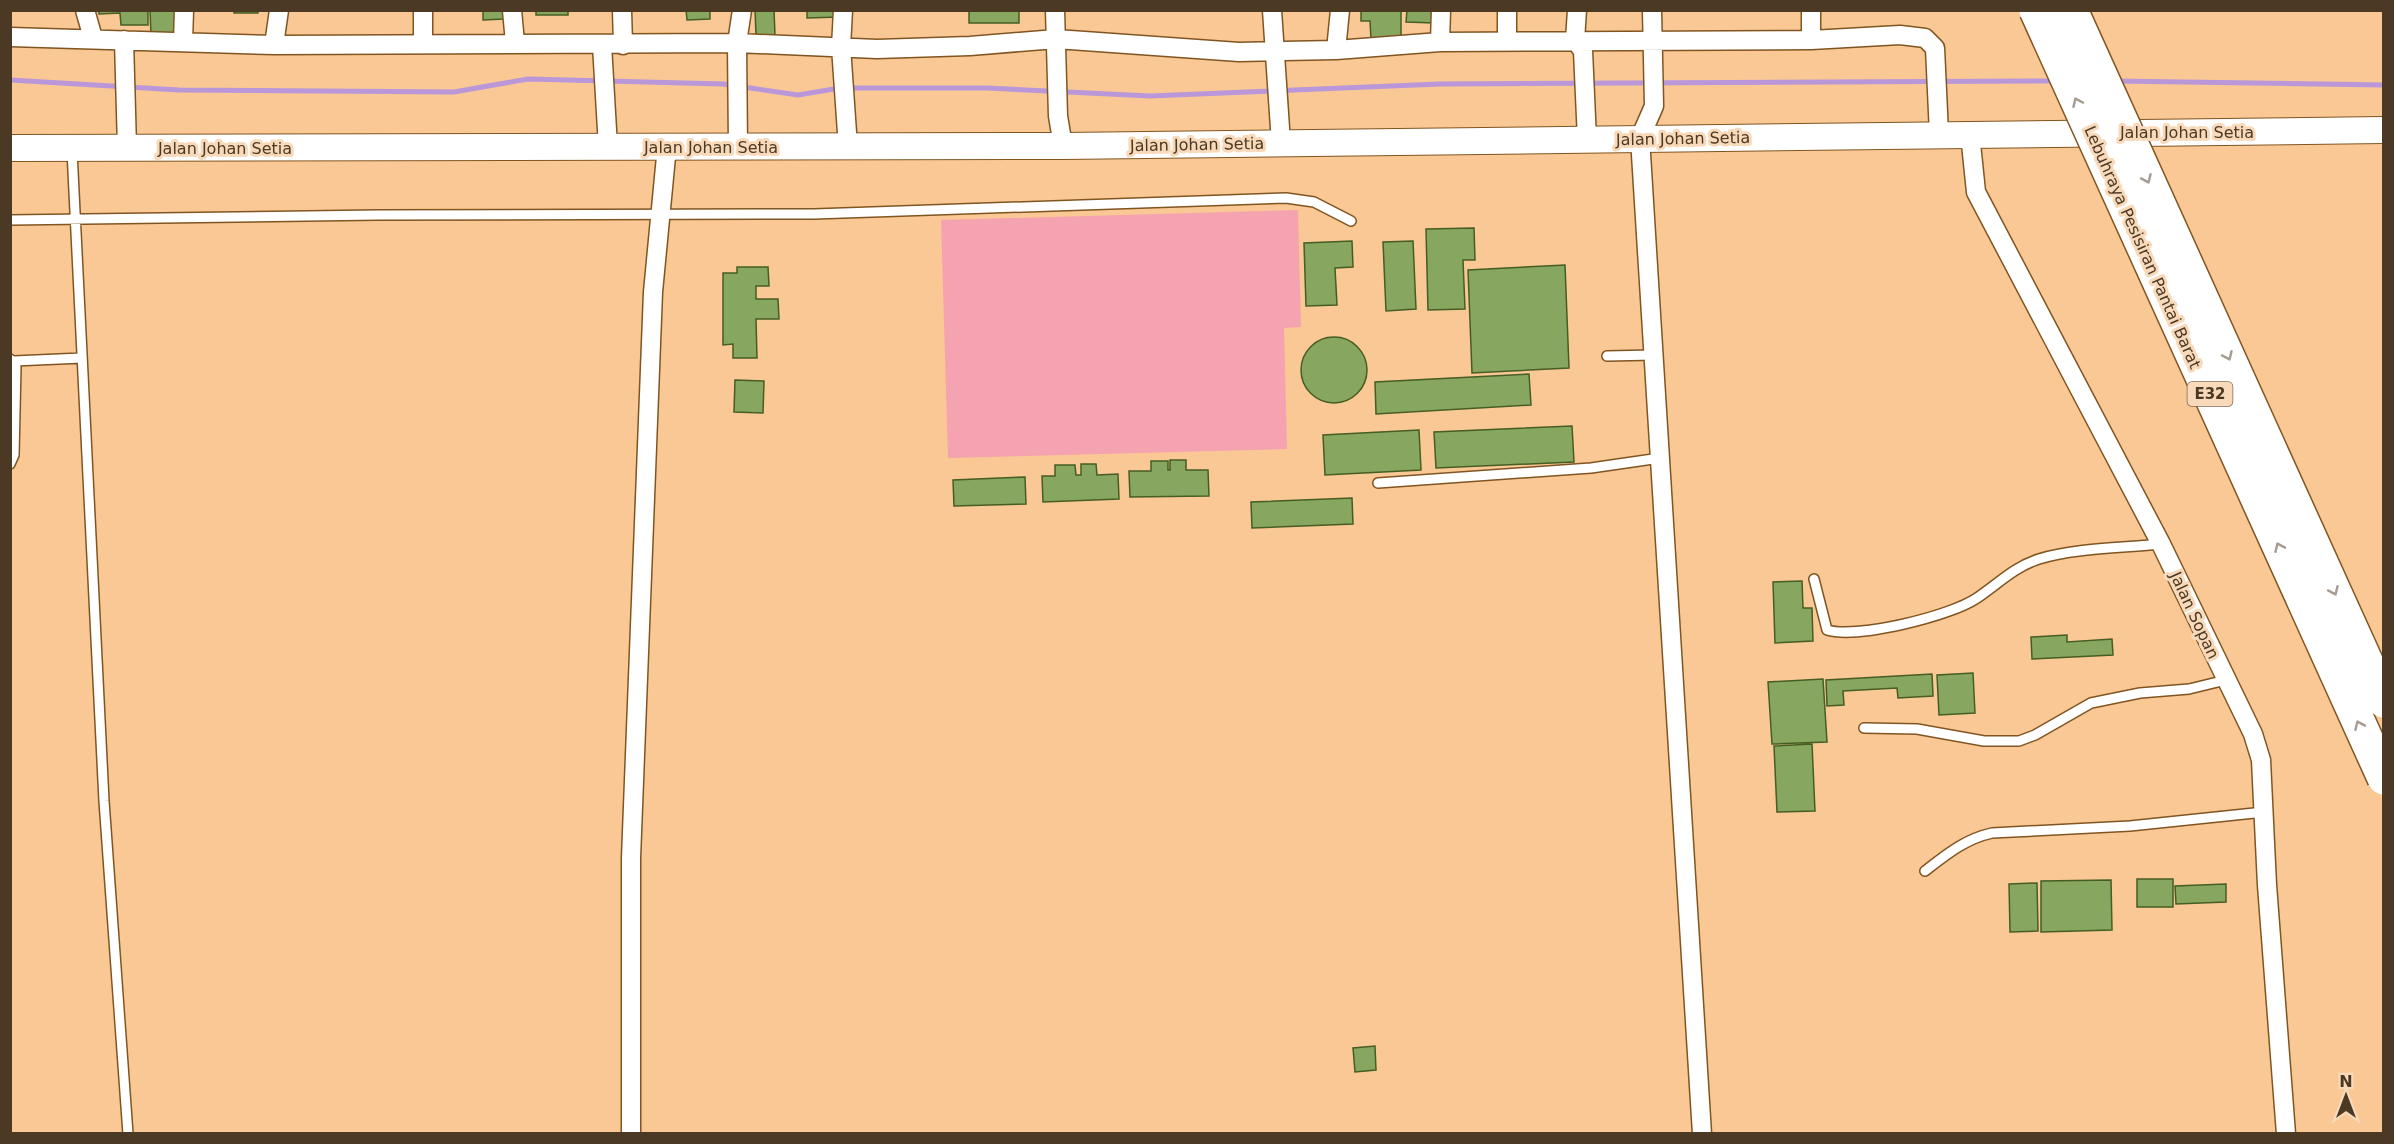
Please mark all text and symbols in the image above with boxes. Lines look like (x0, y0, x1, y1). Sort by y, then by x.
one-way arrow (2073, 97, 2085, 108)
street label: Lebuhraya Pesisiran Pantai Barat (2080, 123, 2205, 372)
street label: Jalan Johan Setia (2119, 123, 2254, 142)
street label: Jalan Johan Setia (1615, 128, 1750, 149)
street label: Jalan Johan Setia (1129, 134, 1264, 155)
street label: Jalan Johan Setia (643, 138, 778, 157)
street label: Jalan Johan Setia (157, 139, 292, 158)
one-way arrow (2140, 172, 2152, 183)
one-way arrow (2220, 350, 2232, 361)
road number: E32 (2188, 382, 2232, 406)
one-way arrow (2274, 543, 2286, 554)
street label: Jalan Sopan (2166, 568, 2223, 662)
one-way arrow (2327, 585, 2339, 596)
one-way arrow (2355, 720, 2367, 731)
north arrow (2316, 1066, 2376, 1126)
text: N (2339, 1072, 2353, 1091)

